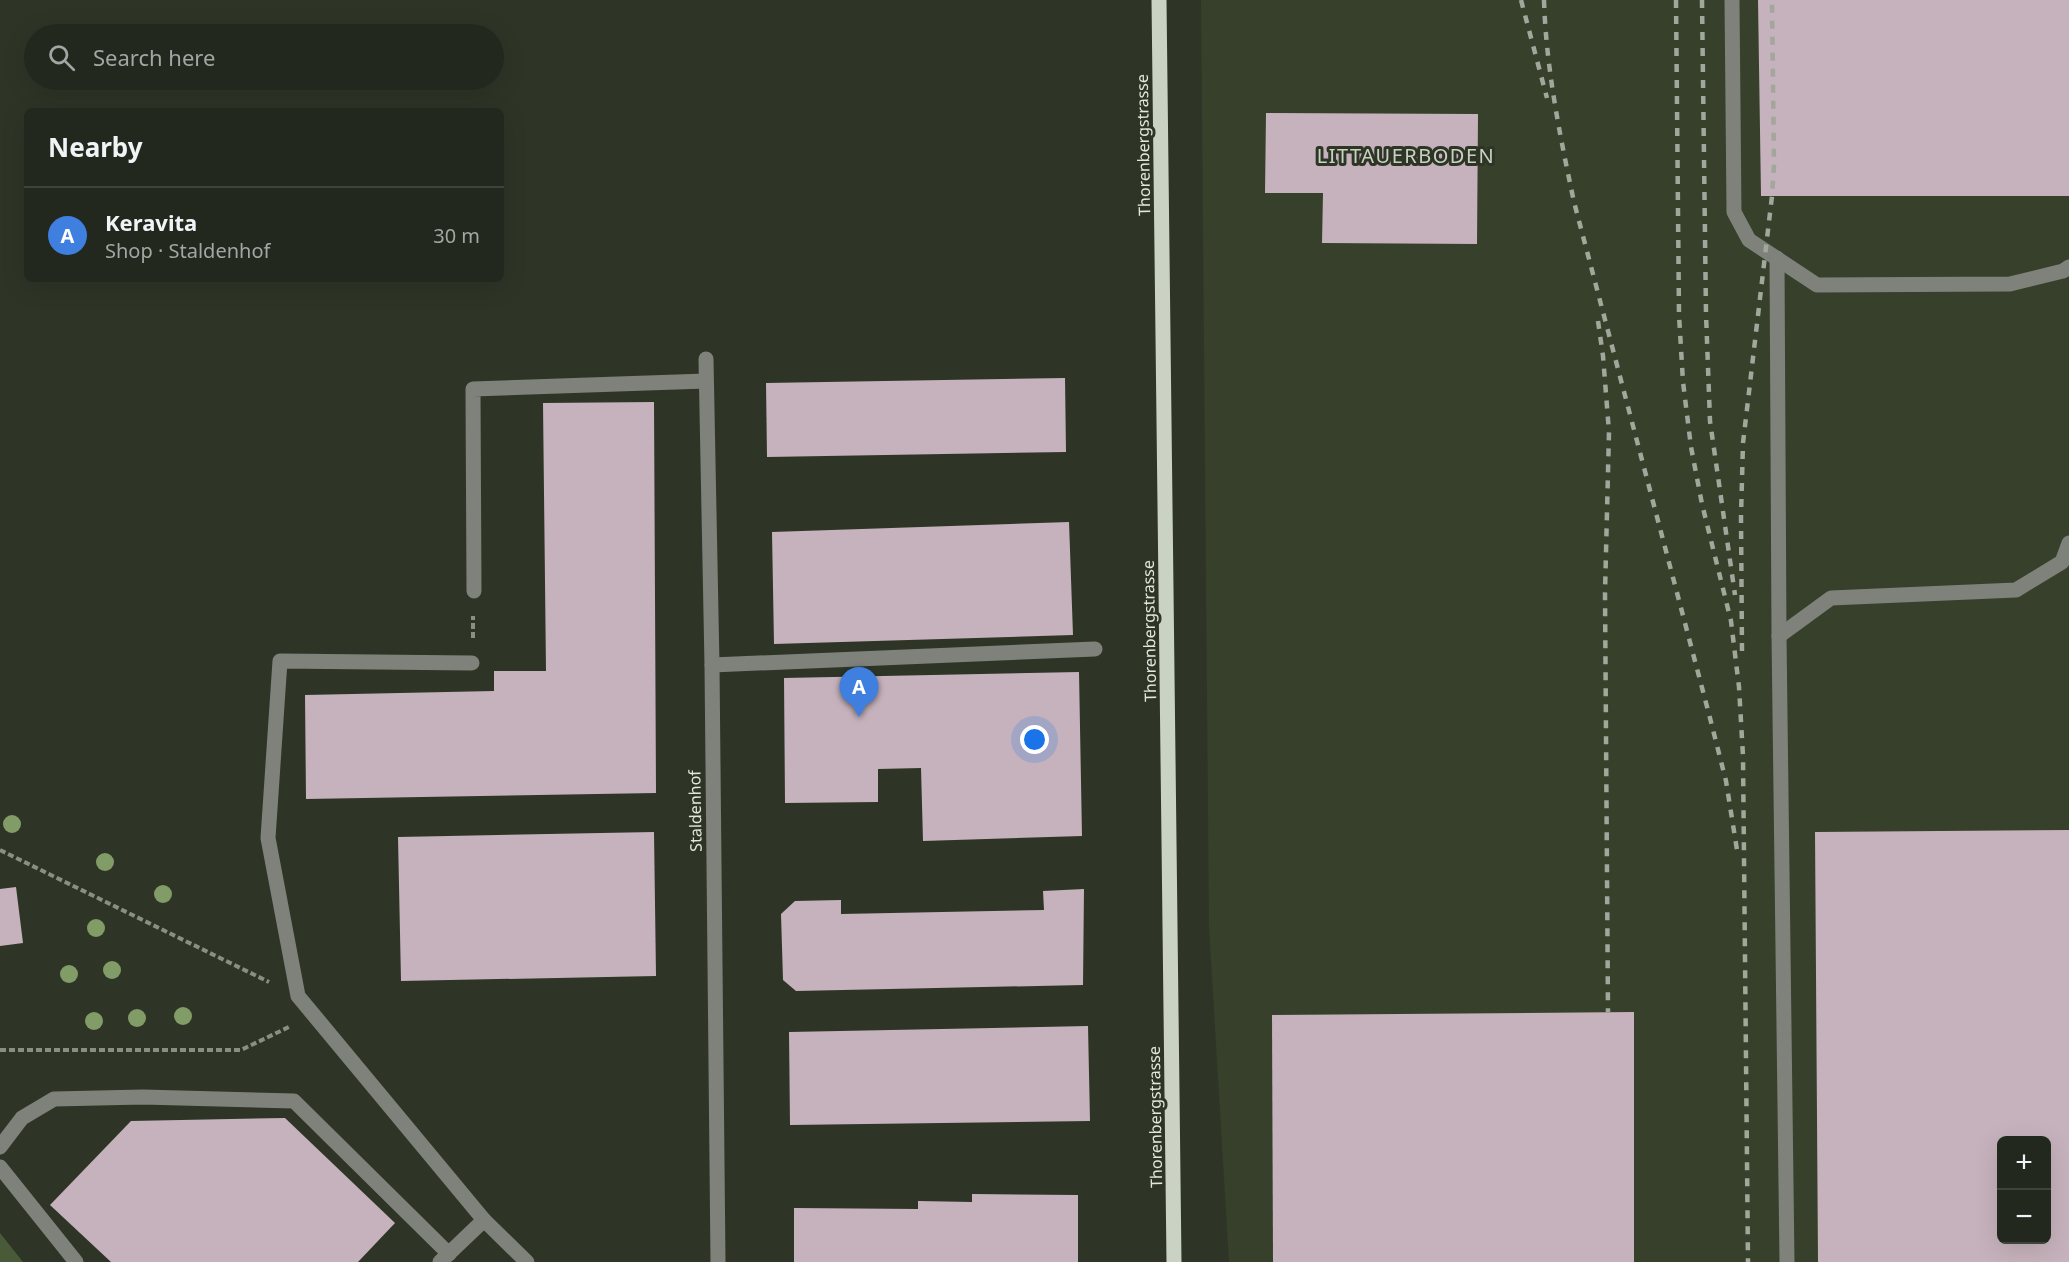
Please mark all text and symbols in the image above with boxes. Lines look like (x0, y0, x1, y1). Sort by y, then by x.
search box (24, 24, 504, 90)
icon: search (45, 41, 78, 74)
text: Search here (93, 42, 215, 72)
street label: Thorenbergstrasse (1131, 74, 1155, 216)
text: Nearby (48, 129, 143, 165)
district label: LITTAUERBODEN (1317, 142, 1495, 169)
text: Keravita (105, 207, 197, 237)
text: A (61, 222, 74, 249)
text: 30 m (433, 222, 480, 249)
text: Shop · Staldenhof (105, 237, 270, 264)
street label: Thorenbergstrasse (1137, 560, 1161, 702)
pin: A (840, 668, 878, 717)
your location (1020, 725, 1049, 754)
street label: Staldenhof (683, 769, 707, 852)
street label: Thorenbergstrasse (1143, 1046, 1167, 1188)
map controls (1997, 1136, 2051, 1244)
button: + (1997, 1136, 2051, 1190)
button: − (1997, 1190, 2051, 1244)

